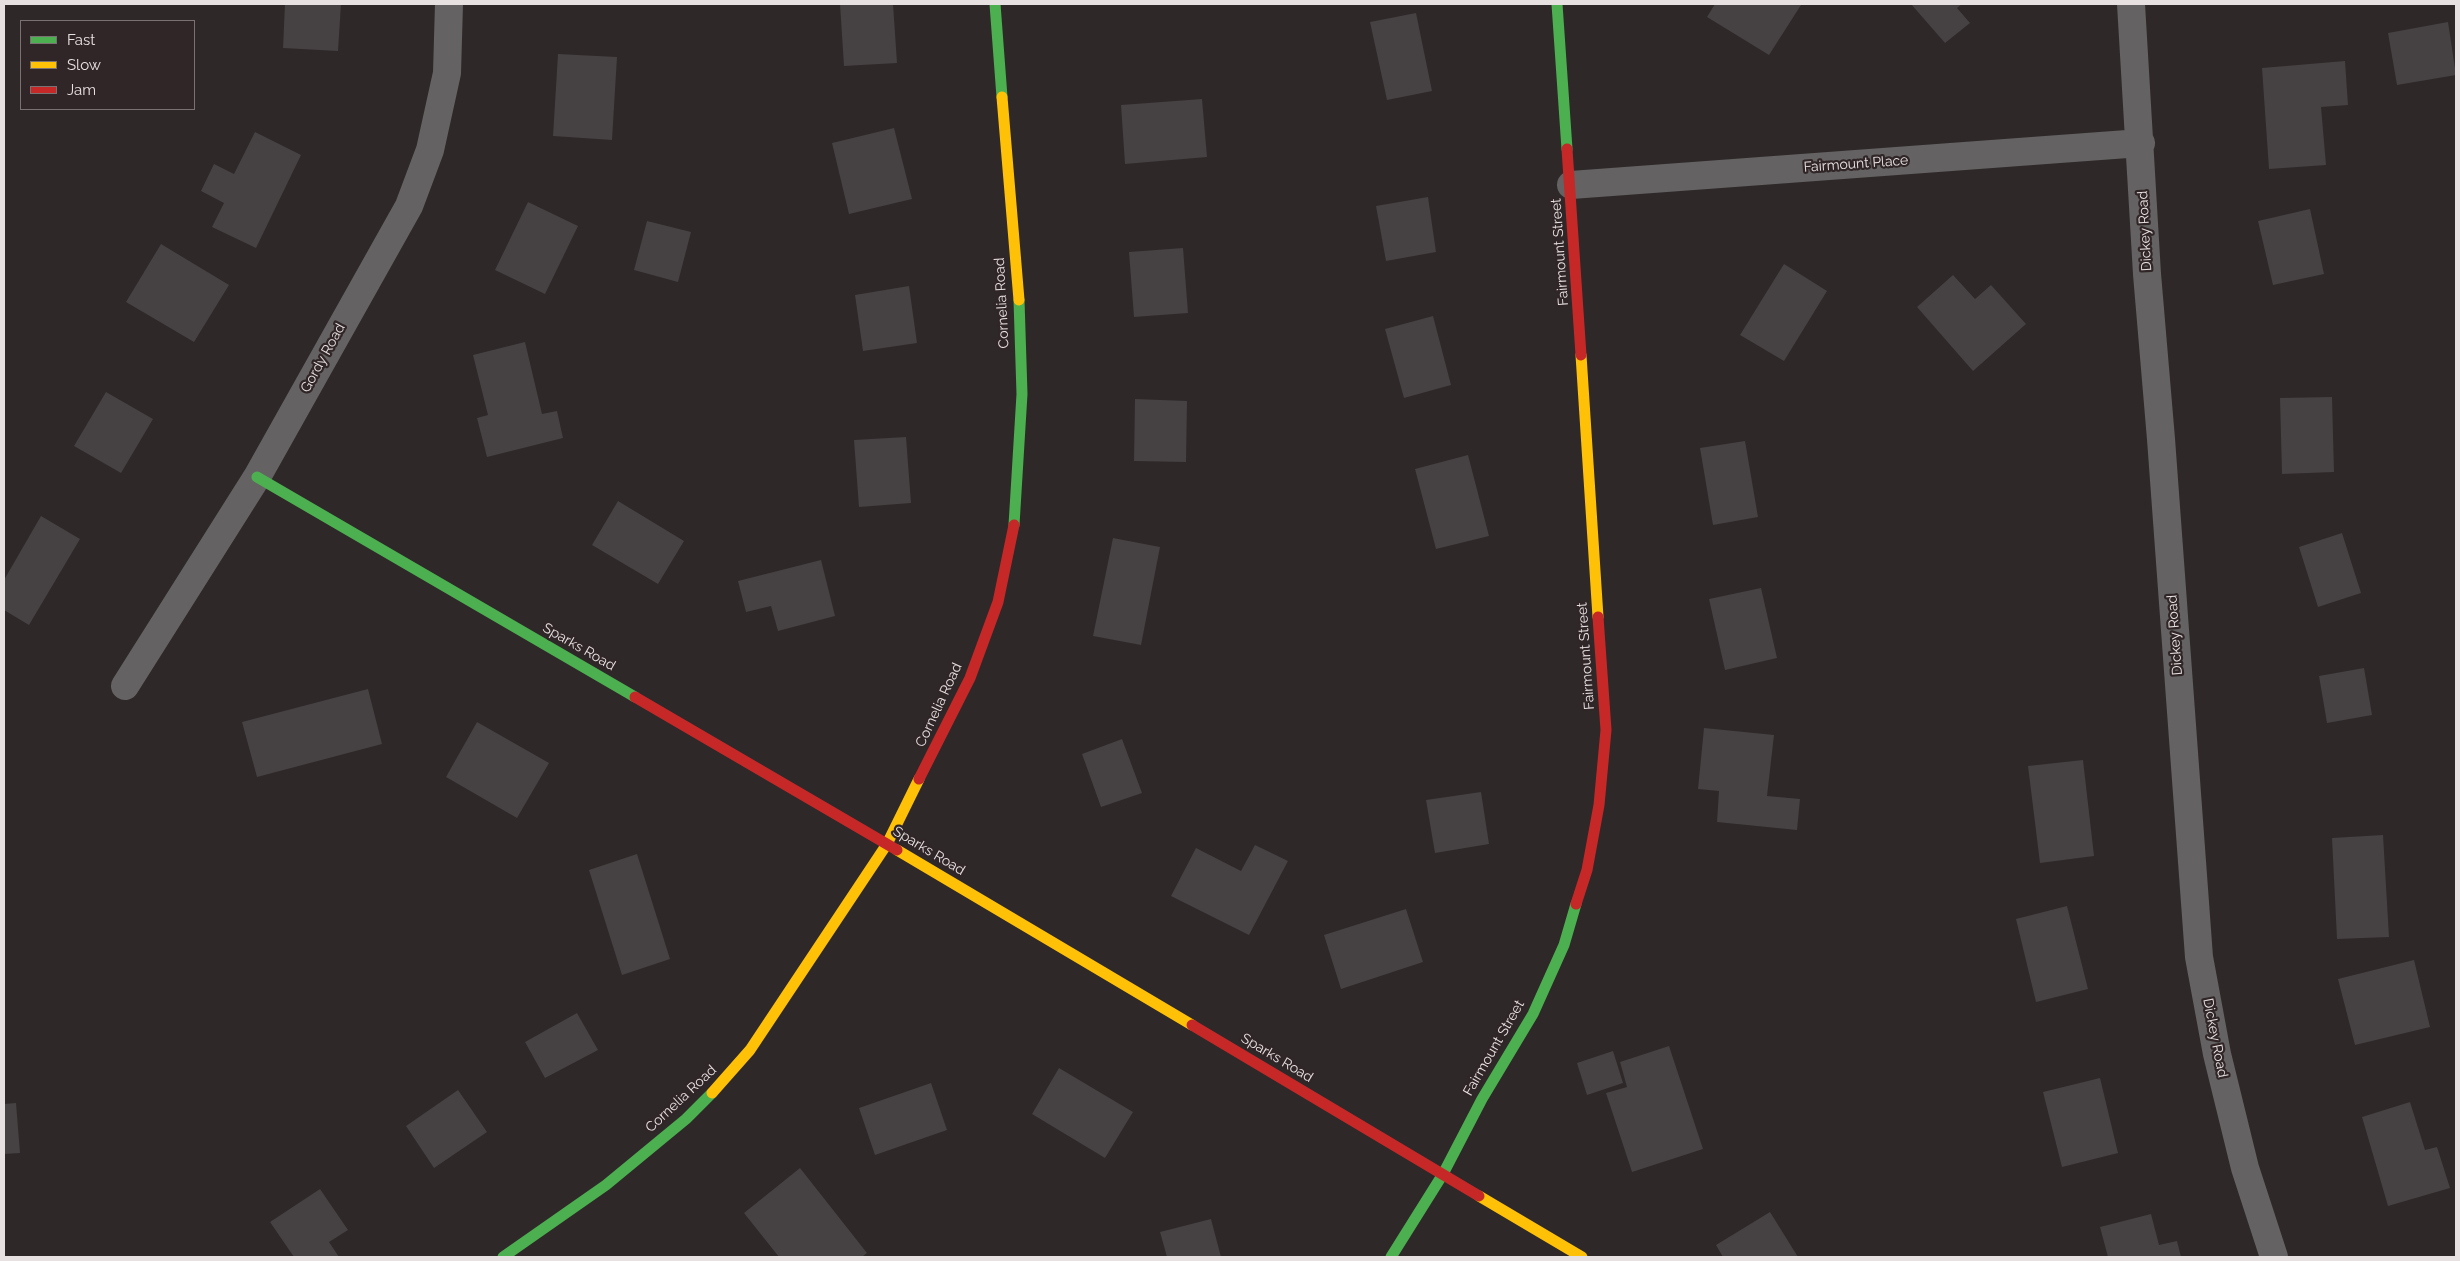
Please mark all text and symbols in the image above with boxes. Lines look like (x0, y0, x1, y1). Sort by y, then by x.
legend (20, 20, 195, 110)
text: Fast (67, 31, 95, 49)
text: Slow (67, 56, 101, 74)
text: Jam (67, 81, 96, 99)
street label: Fairmount Place (1803, 152, 1909, 176)
street label: Dickey Road (2135, 190, 2155, 272)
street label: Fairmount Street (1548, 198, 1572, 306)
street label: Cornelia Road (991, 257, 1013, 349)
street label: Gordy Road (297, 320, 349, 396)
street label: Dickey Road (2164, 594, 2186, 676)
street label: Fairmount Street (1574, 602, 1598, 710)
street label: Sparks Road (540, 619, 618, 675)
street label: Cornelia Road (912, 660, 966, 750)
street label: Sparks Road (890, 823, 968, 879)
street label: Fairmount Street (1460, 997, 1528, 1099)
street label: Dickey Road (2199, 997, 2231, 1079)
street label: Sparks Road (1238, 1030, 1316, 1086)
street label: Cornelia Road (642, 1062, 720, 1136)

